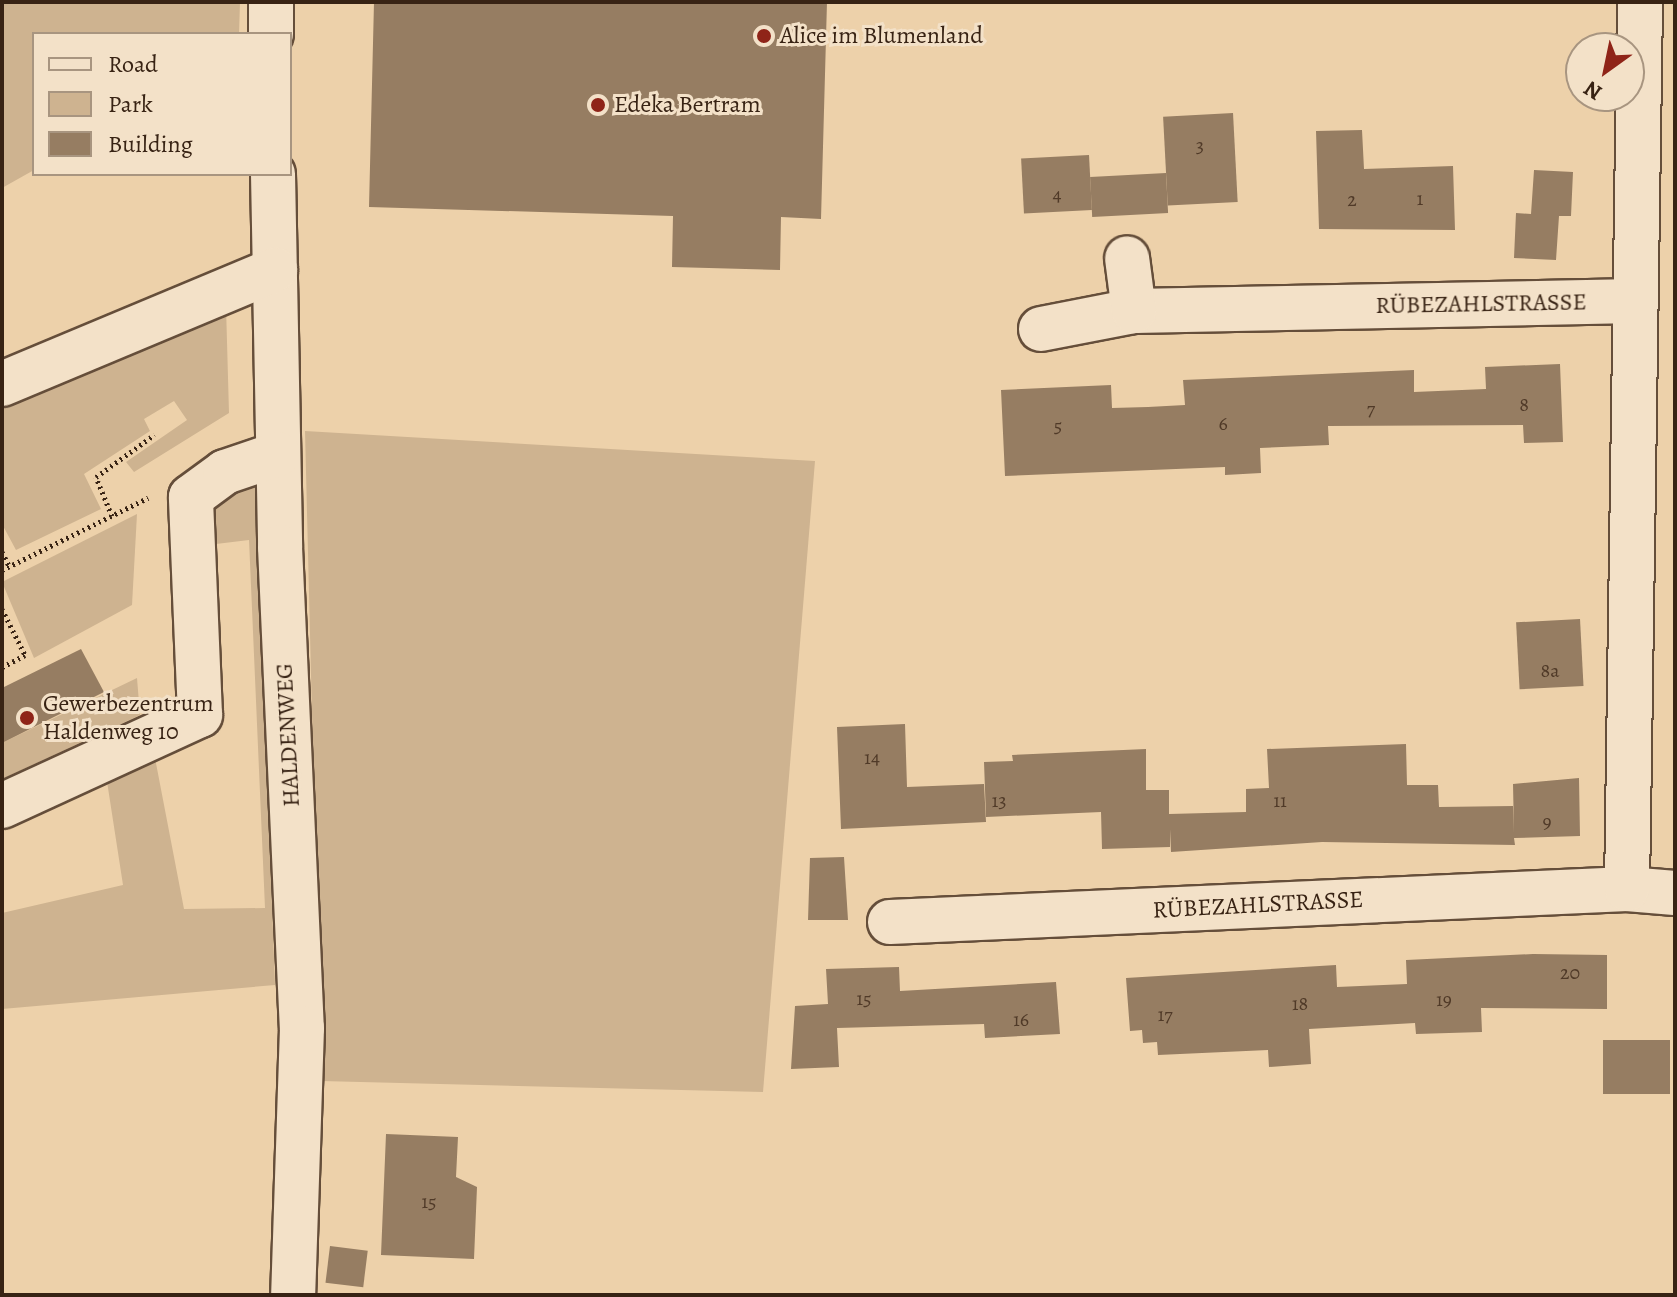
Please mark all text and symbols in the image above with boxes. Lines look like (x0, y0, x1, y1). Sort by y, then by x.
place label: Alice im Blumenland (780, 22, 983, 50)
marker: Alice im Blumenland (755, 27, 773, 45)
legend (32, 32, 292, 176)
north arrow (1565, 32, 1645, 112)
text: Road (108, 48, 158, 80)
text: N (1578, 74, 1608, 107)
text: Park (108, 88, 153, 120)
place label: Edeka Bertram (614, 91, 761, 119)
marker: Edeka Bertram (589, 96, 607, 114)
text: Building (108, 128, 193, 160)
house number: 3 (1196, 133, 1204, 157)
house number: 4 (1052, 182, 1062, 206)
house number: 1 (1417, 186, 1423, 210)
house number: 2 (1347, 187, 1357, 211)
street label: RÜBEZAHLSTRASSE (1375, 288, 1587, 320)
house number: 8 (1519, 392, 1529, 416)
house number: 7 (1367, 396, 1375, 420)
house number: 6 (1218, 411, 1228, 435)
house number: 5 (1054, 413, 1062, 437)
house number: 8a (1540, 658, 1560, 682)
street label: HALDENWEG (270, 662, 306, 808)
place label: Gewerbezentrum Haldenweg 10 (43, 690, 214, 746)
marker: Gewerbezentrum Haldenweg 10 (18, 709, 36, 727)
house number: 14 (864, 745, 880, 769)
house number: 13 (991, 788, 1007, 812)
house number: 11 (1273, 788, 1287, 812)
house number: 9 (1542, 809, 1552, 833)
street label: RÜBEZAHLSTRASSE (1152, 885, 1364, 925)
house number: 20 (1560, 960, 1580, 984)
house number: 15 (856, 986, 872, 1010)
house number: 19 (1436, 987, 1452, 1011)
house number: 18 (1292, 991, 1308, 1015)
house number: 17 (1157, 1002, 1173, 1026)
house number: 16 (1013, 1007, 1029, 1031)
house number: 15 (421, 1189, 437, 1213)

